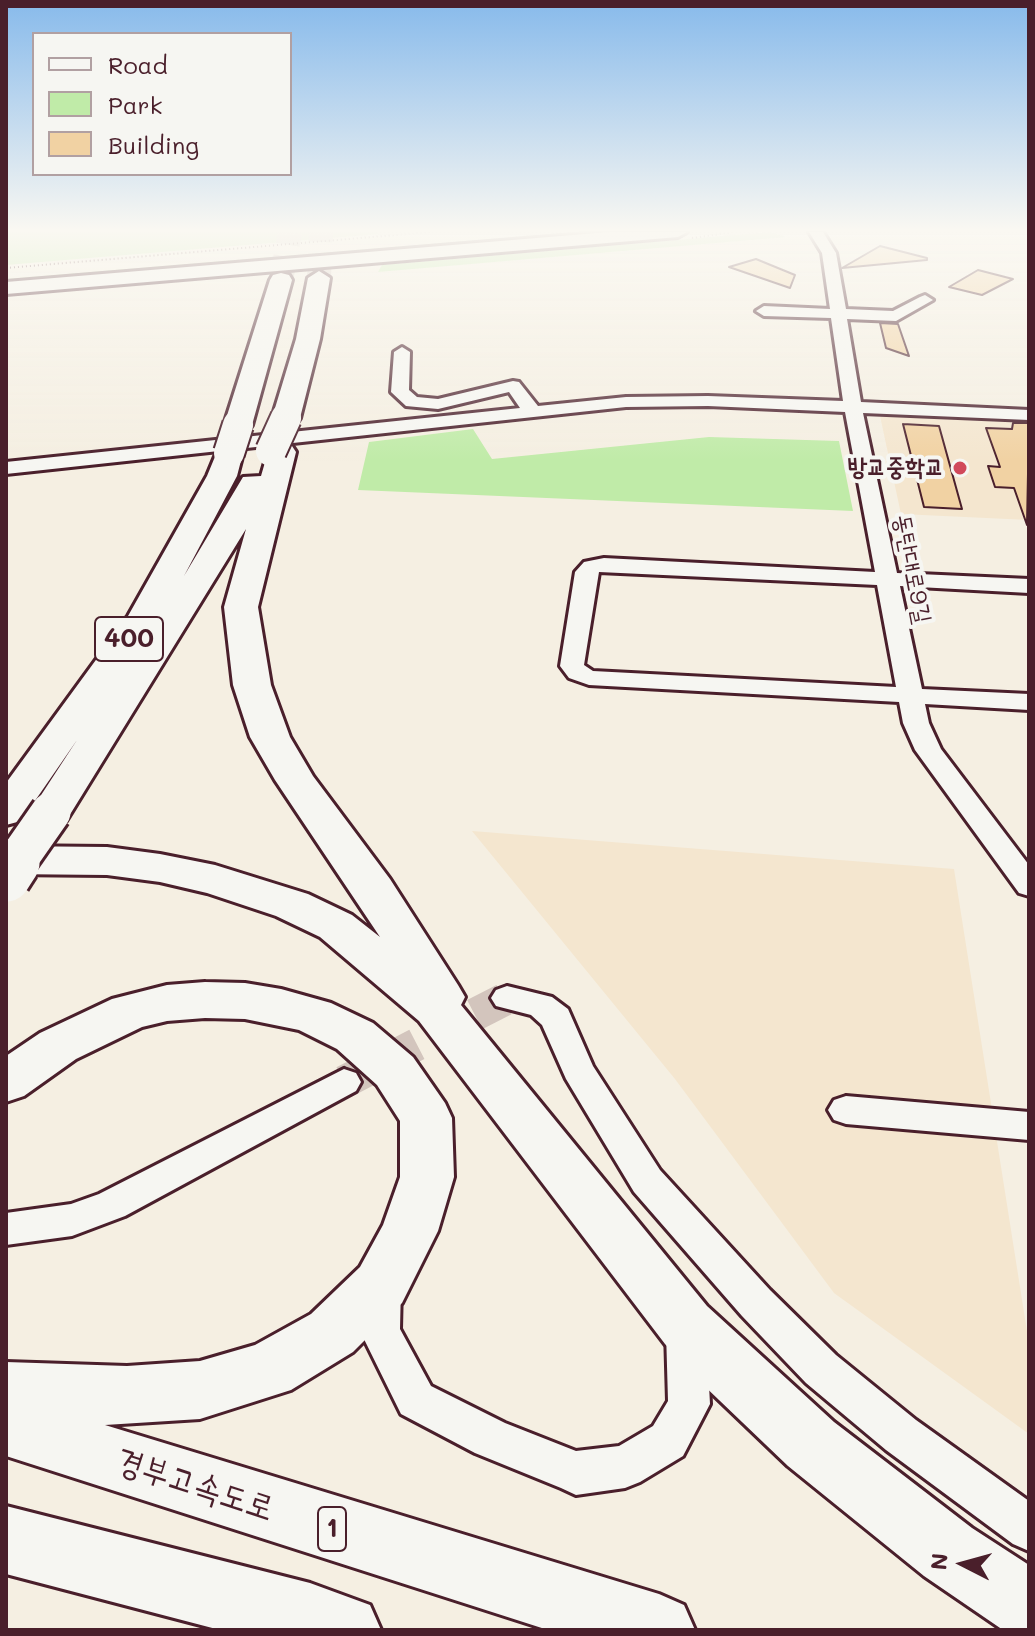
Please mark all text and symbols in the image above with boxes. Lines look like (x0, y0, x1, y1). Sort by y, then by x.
legend (32, 32, 292, 176)
text: Road (108, 49, 168, 80)
text: Park (108, 89, 162, 120)
text: Building (108, 129, 199, 160)
place label: 방교중학교 (847, 454, 944, 482)
marker: 방교중학교 (951, 459, 969, 477)
street label: 동탄대로9길 (887, 512, 937, 626)
road number: 400 (95, 617, 163, 661)
street label: 경부고속도로 (111, 1440, 279, 1530)
road number: 1 (318, 1507, 346, 1551)
north arrow (923, 1524, 1003, 1604)
text: N (923, 1552, 954, 1571)

